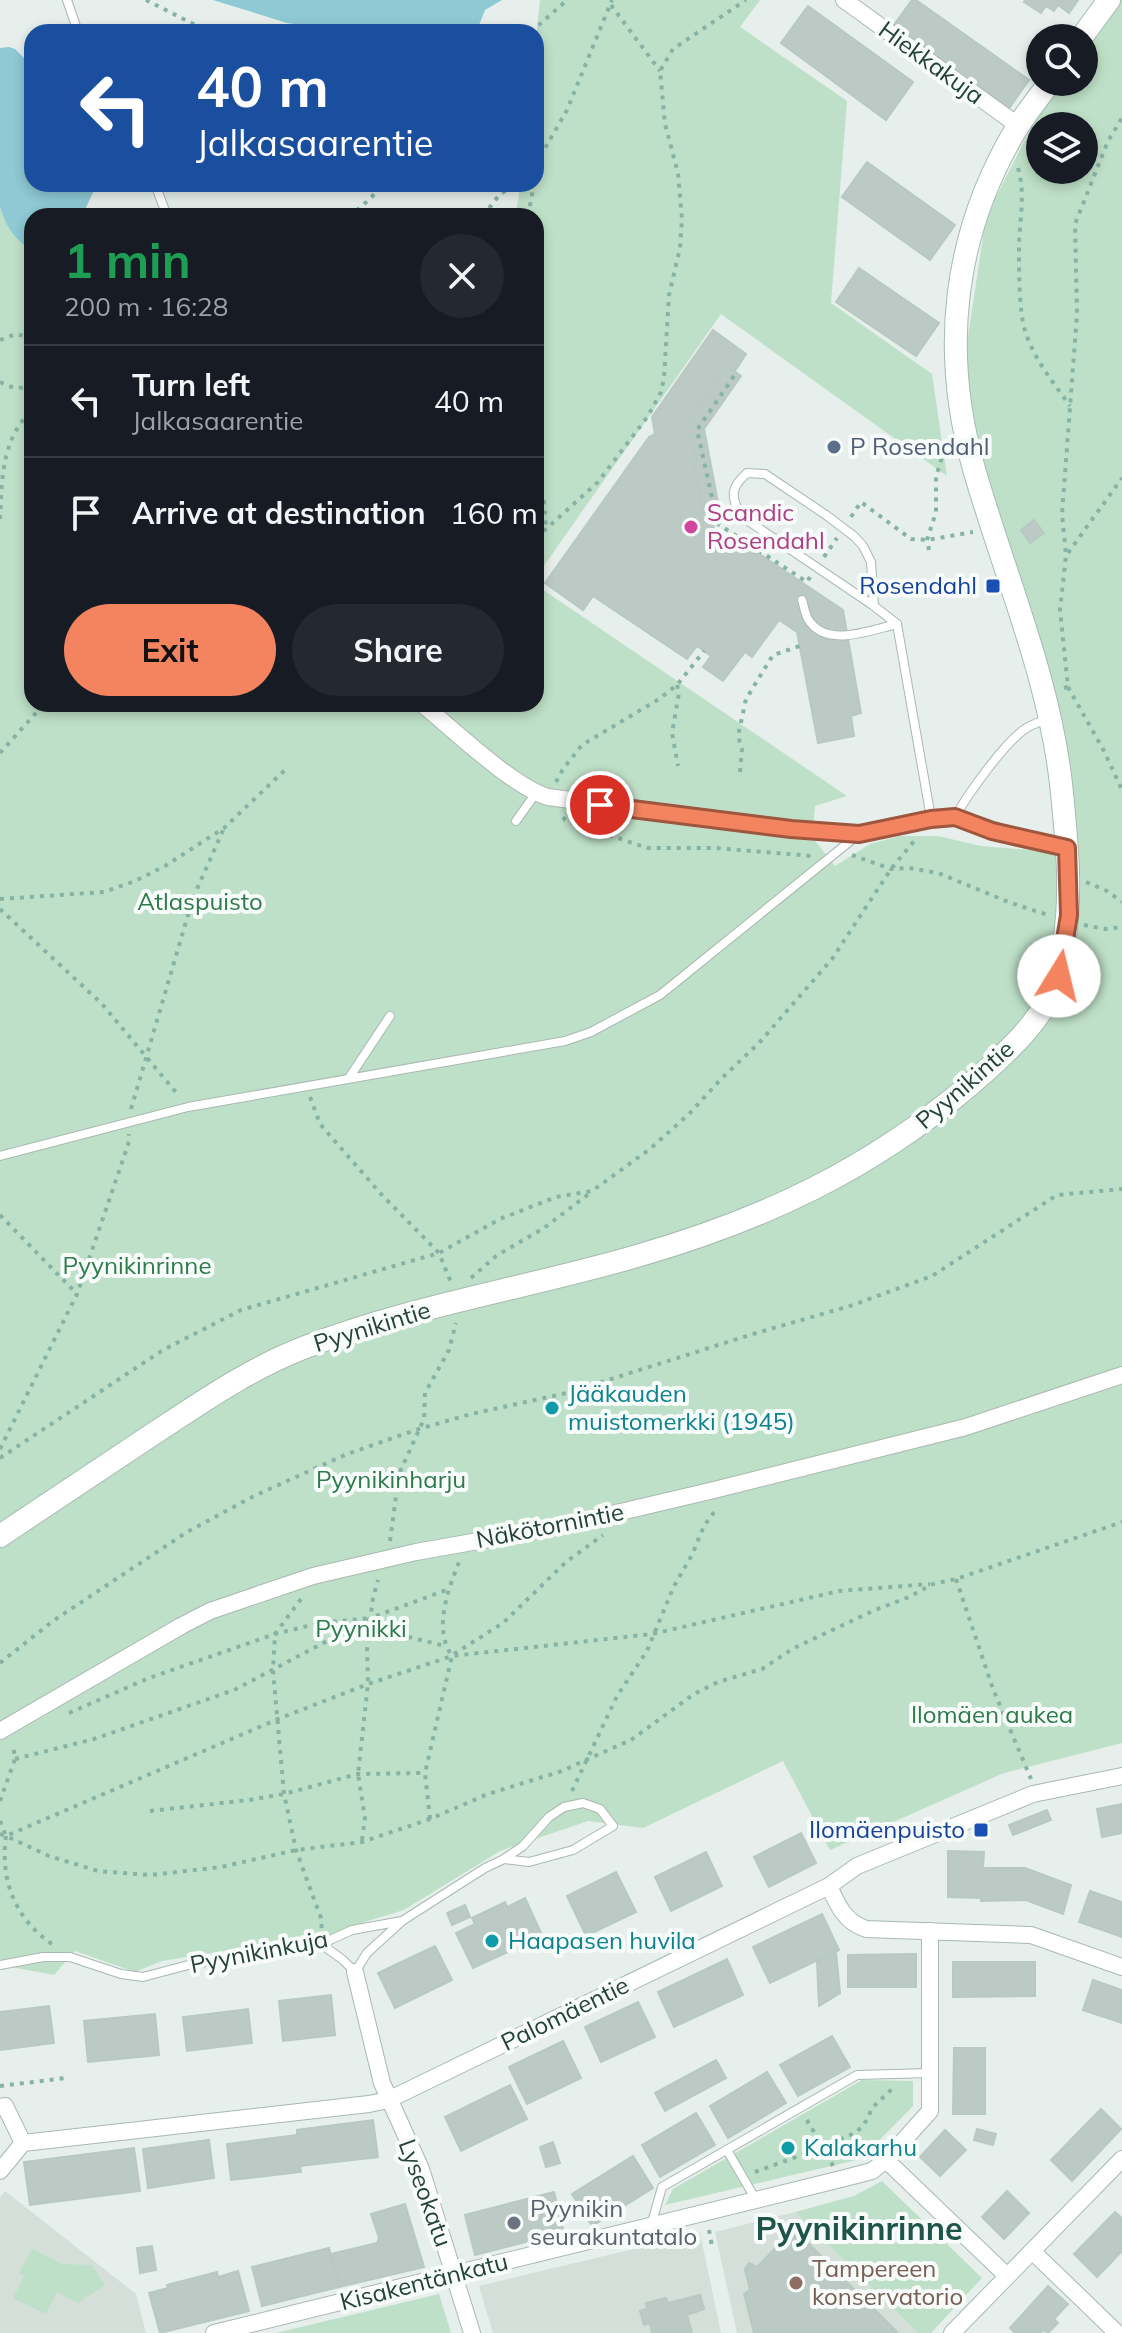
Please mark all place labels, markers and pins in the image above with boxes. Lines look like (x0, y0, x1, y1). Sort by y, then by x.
place label: P Rosendahl (850, 431, 990, 461)
marker: P Rosendahl (825, 438, 843, 456)
place label: Scandic Rosendahl (707, 497, 825, 555)
marker: Scandic Rosendahl (682, 518, 700, 536)
place label: Rosendahl (859, 570, 977, 600)
marker: Rosendahl (984, 577, 1002, 595)
pin (566, 771, 634, 839)
place label: Jääkauden muistomerkki (1945) (568, 1378, 795, 1436)
marker: Jääkauden muistomerkki (1945) (543, 1399, 561, 1417)
place label: Ilomäenpuisto (809, 1814, 965, 1844)
marker: Ilomäenpuisto (972, 1821, 990, 1839)
place label: Haapasen huvila (508, 1925, 696, 1955)
marker: Haapasen huvila (483, 1932, 501, 1950)
place label: Kalakarhu (804, 2132, 917, 2162)
marker: Kalakarhu (779, 2139, 797, 2157)
place label: Pyynikin seurakuntatalo (530, 2193, 697, 2251)
marker: Pyynikin seurakuntatalo (505, 2214, 523, 2232)
place label: Tampereen konservatorio (812, 2253, 963, 2311)
marker: Tampereen konservatorio (787, 2274, 805, 2292)

